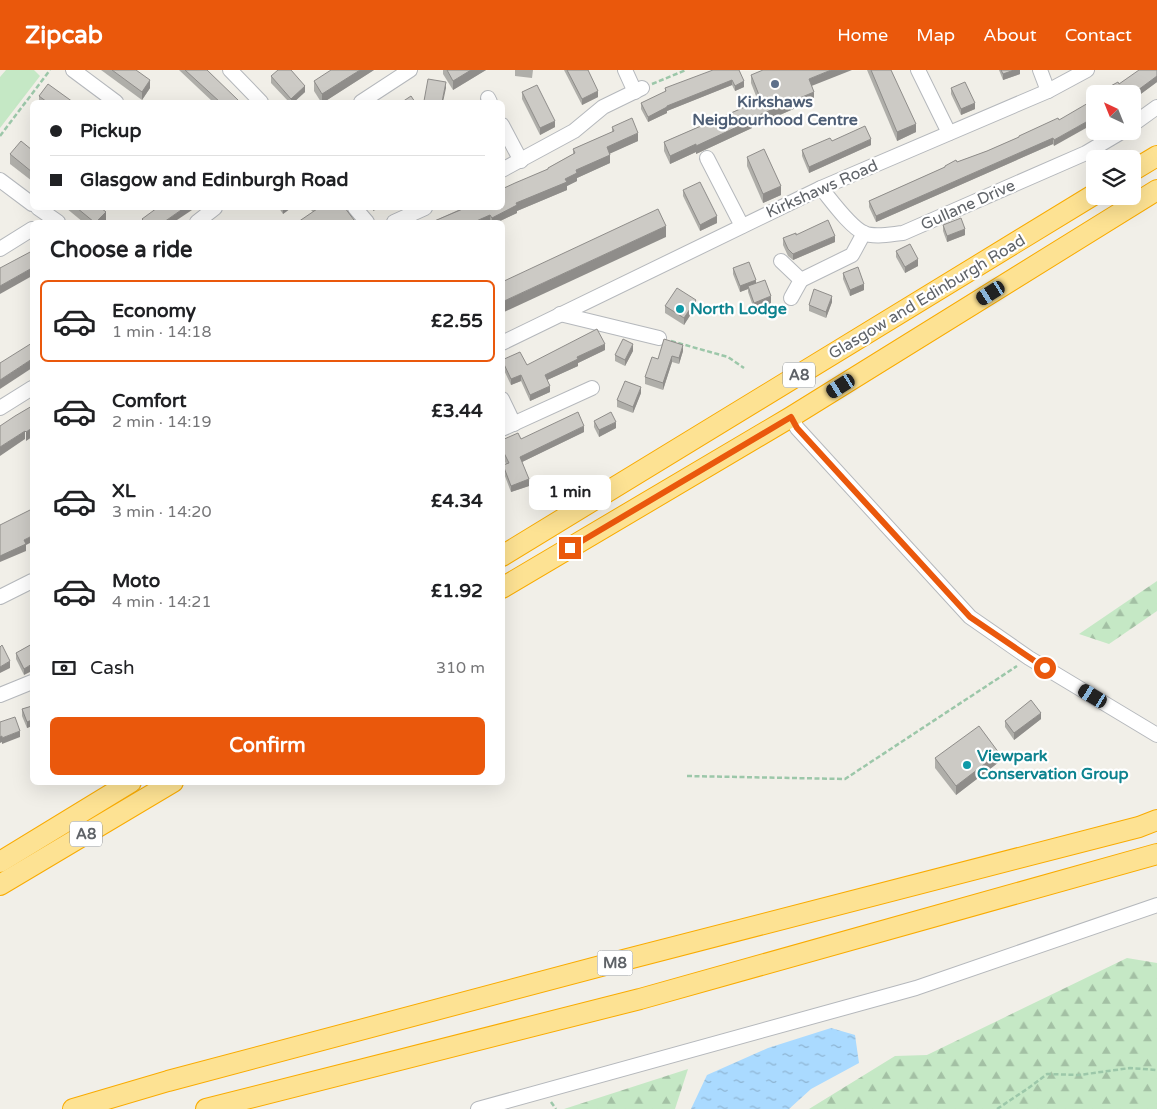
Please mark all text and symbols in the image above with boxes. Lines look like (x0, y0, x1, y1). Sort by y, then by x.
text: Zipcab (25, 21, 103, 50)
text: Home (837, 24, 888, 46)
text: Map (916, 24, 955, 46)
text: About (983, 24, 1037, 46)
text: Contact (1065, 24, 1132, 46)
marker: Kirkshaws Neigbourhood Centre (769, 78, 781, 90)
north arrow (1086, 85, 1141, 140)
map controls (1086, 85, 1141, 205)
place label: Kirkshaws Neigbourhood Centre (692, 92, 858, 130)
text: Pickup (80, 120, 141, 142)
button: layers (1086, 150, 1141, 205)
street label: Kirkshaws Road (763, 155, 881, 223)
text: Glasgow and Edinburgh Road (80, 169, 348, 191)
street label: Gullane Drive (918, 175, 1018, 235)
street label: Glasgow and Edinburgh Road (825, 230, 1029, 364)
text: Choose a ride (50, 237, 193, 263)
car (974, 279, 1007, 307)
icon: car (52, 299, 97, 344)
place label: North Lodge (690, 299, 787, 319)
text: Economy (112, 300, 196, 322)
marker: North Lodge (674, 303, 686, 315)
text: £2.55 (431, 310, 483, 332)
text: 1 min · 14:18 (112, 322, 211, 342)
road number: A8 (783, 362, 815, 388)
car (824, 372, 857, 400)
icon: car (52, 389, 97, 434)
text: Comfort (112, 390, 186, 412)
text: £3.44 (431, 400, 483, 422)
text: 2 min · 14:19 (112, 412, 211, 432)
callout: 1 min (529, 476, 611, 510)
icon: car (52, 479, 97, 524)
text: XL (112, 480, 136, 502)
text: 1 min (549, 482, 591, 502)
text: £4.34 (431, 490, 483, 512)
text: 3 min · 14:20 (112, 502, 211, 522)
route end (559, 537, 581, 559)
icon: car (52, 569, 97, 614)
text: Moto (112, 570, 160, 592)
text: £1.92 (431, 580, 483, 602)
text: 4 min · 14:21 (112, 592, 211, 612)
icon: cash (50, 654, 78, 682)
text: Cash (90, 657, 135, 679)
route start (1034, 657, 1056, 679)
text: 310 m (436, 658, 485, 678)
car (1076, 682, 1109, 710)
button: Confirm (50, 717, 485, 775)
place label: Viewpark Conservation Group (977, 746, 1129, 784)
marker: Viewpark Conservation Group (961, 759, 973, 771)
road number: A8 (70, 822, 102, 846)
road number: M8 (598, 950, 632, 976)

